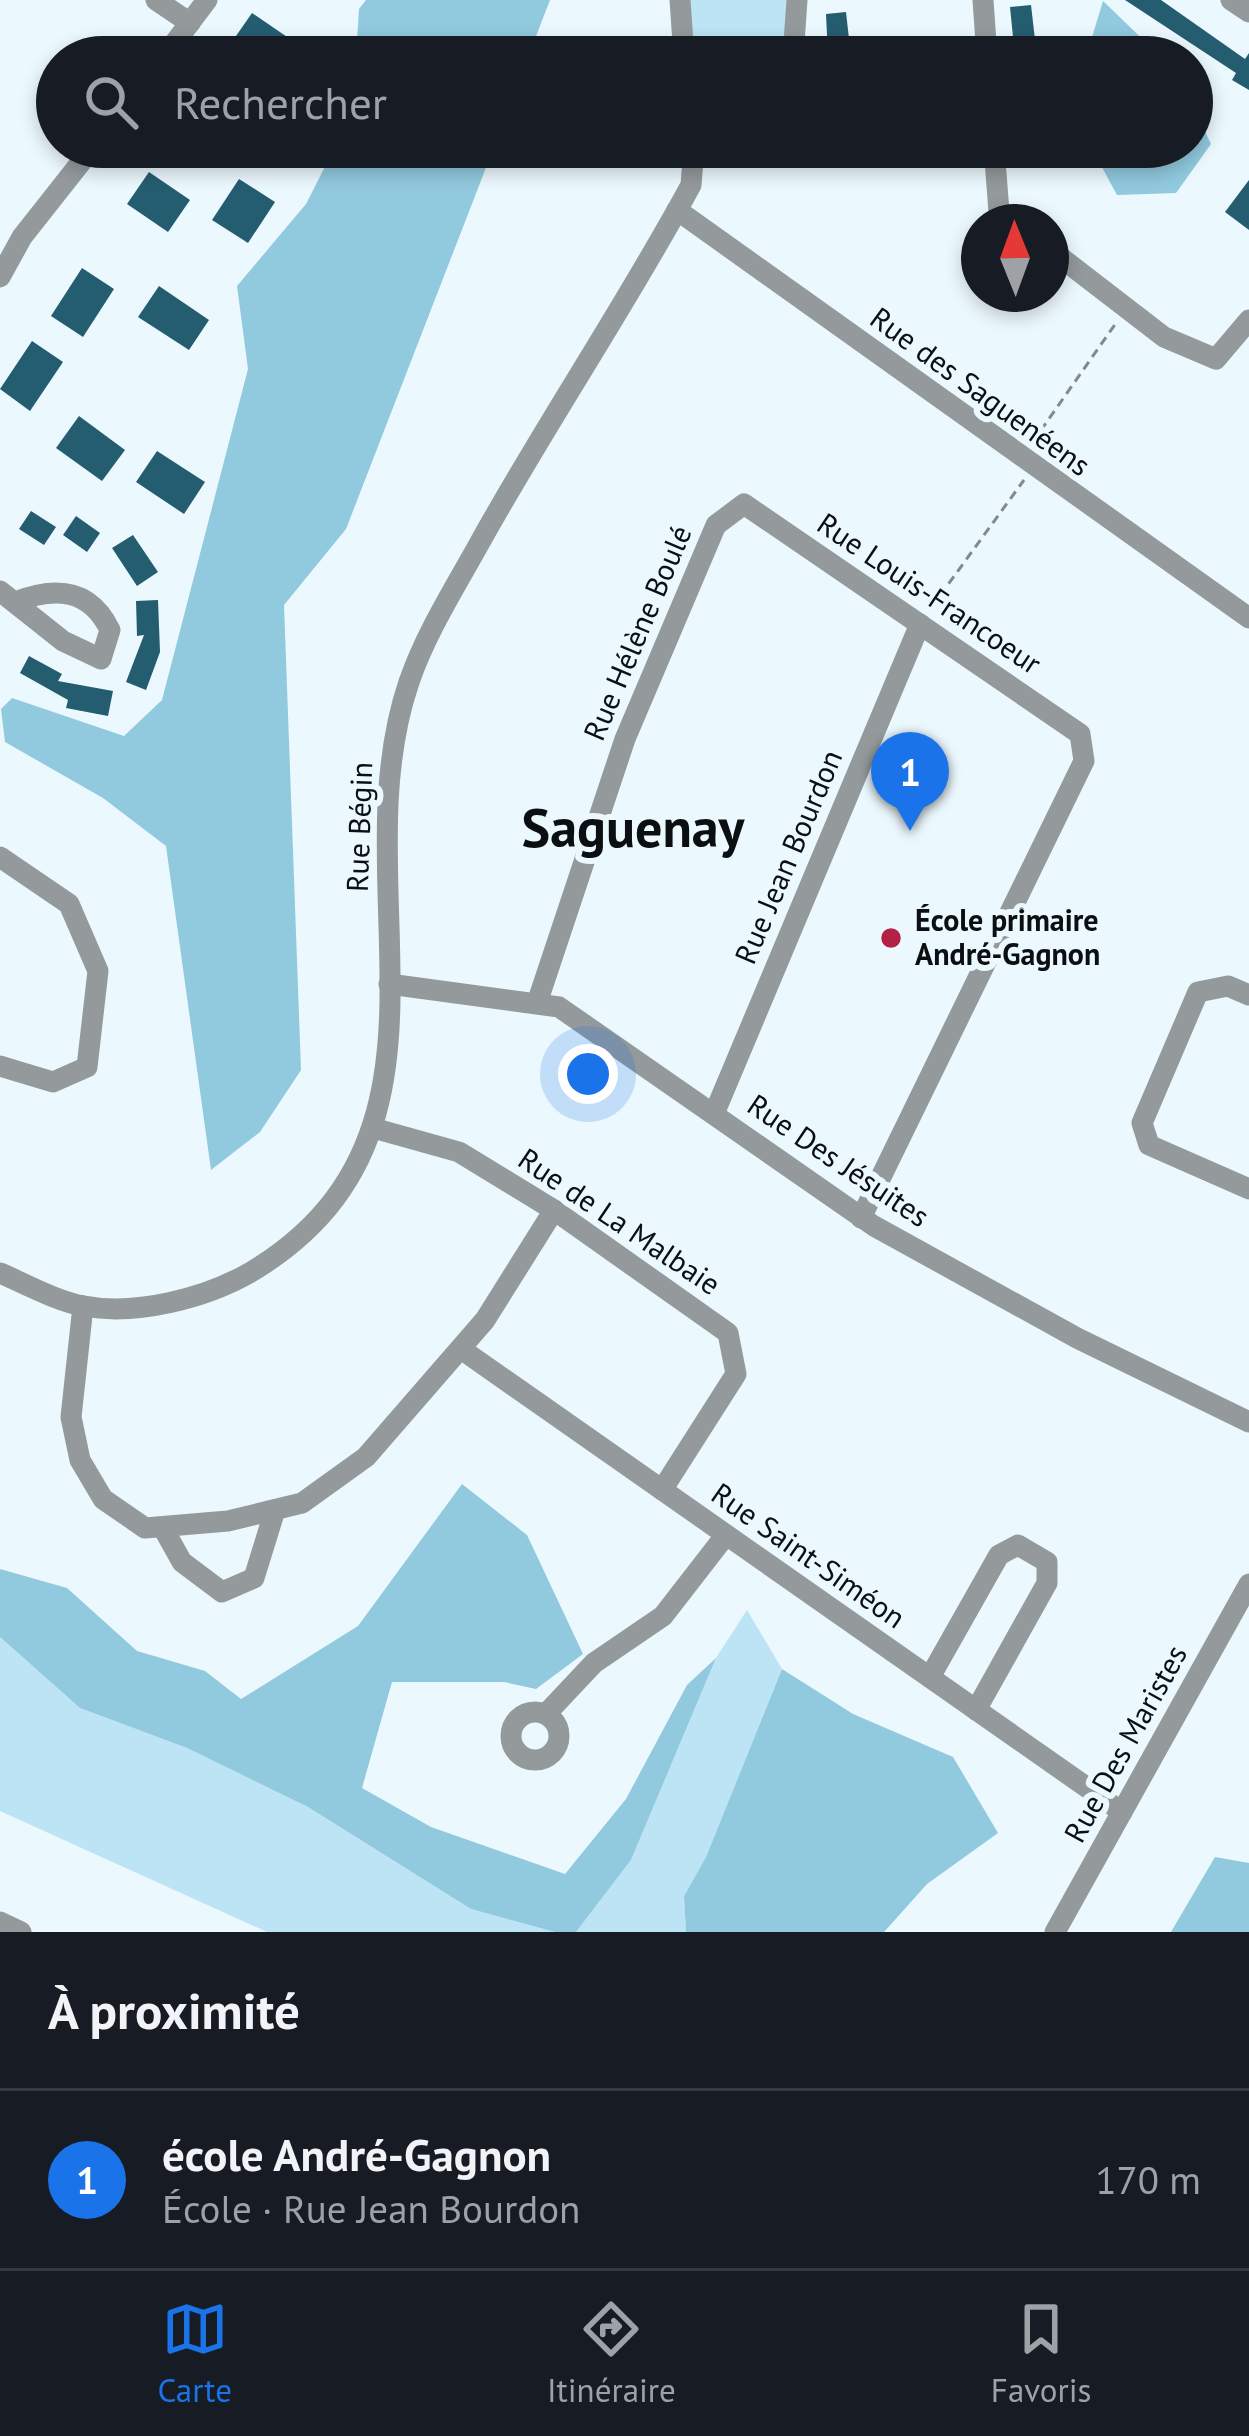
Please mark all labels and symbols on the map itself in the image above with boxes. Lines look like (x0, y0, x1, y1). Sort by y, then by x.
north arrow (961, 204, 1069, 312)
street label: Rue des Saguenéens (863, 298, 1099, 484)
street label: Rue Louis-Francoeur (810, 503, 1049, 682)
street label: Rue Hélène Boulé (574, 519, 699, 746)
pin: 1 (871, 732, 949, 831)
street label: Rue Jean Bourdon (725, 743, 850, 969)
street label: Rue Bégin (337, 761, 380, 893)
district label: Saguenay (522, 792, 746, 862)
place label: École primaire André-Gagnon (915, 900, 1100, 973)
marker: École primaire André-Gagnon (878, 925, 904, 951)
your location (558, 1044, 618, 1104)
street label: Rue Des Jésuites (740, 1085, 937, 1235)
street label: Rue de La Malbaie (511, 1139, 729, 1303)
street label: Rue Saint-Siméon (704, 1473, 913, 1636)
street label: Rue Des Maristes (1054, 1638, 1195, 1849)

